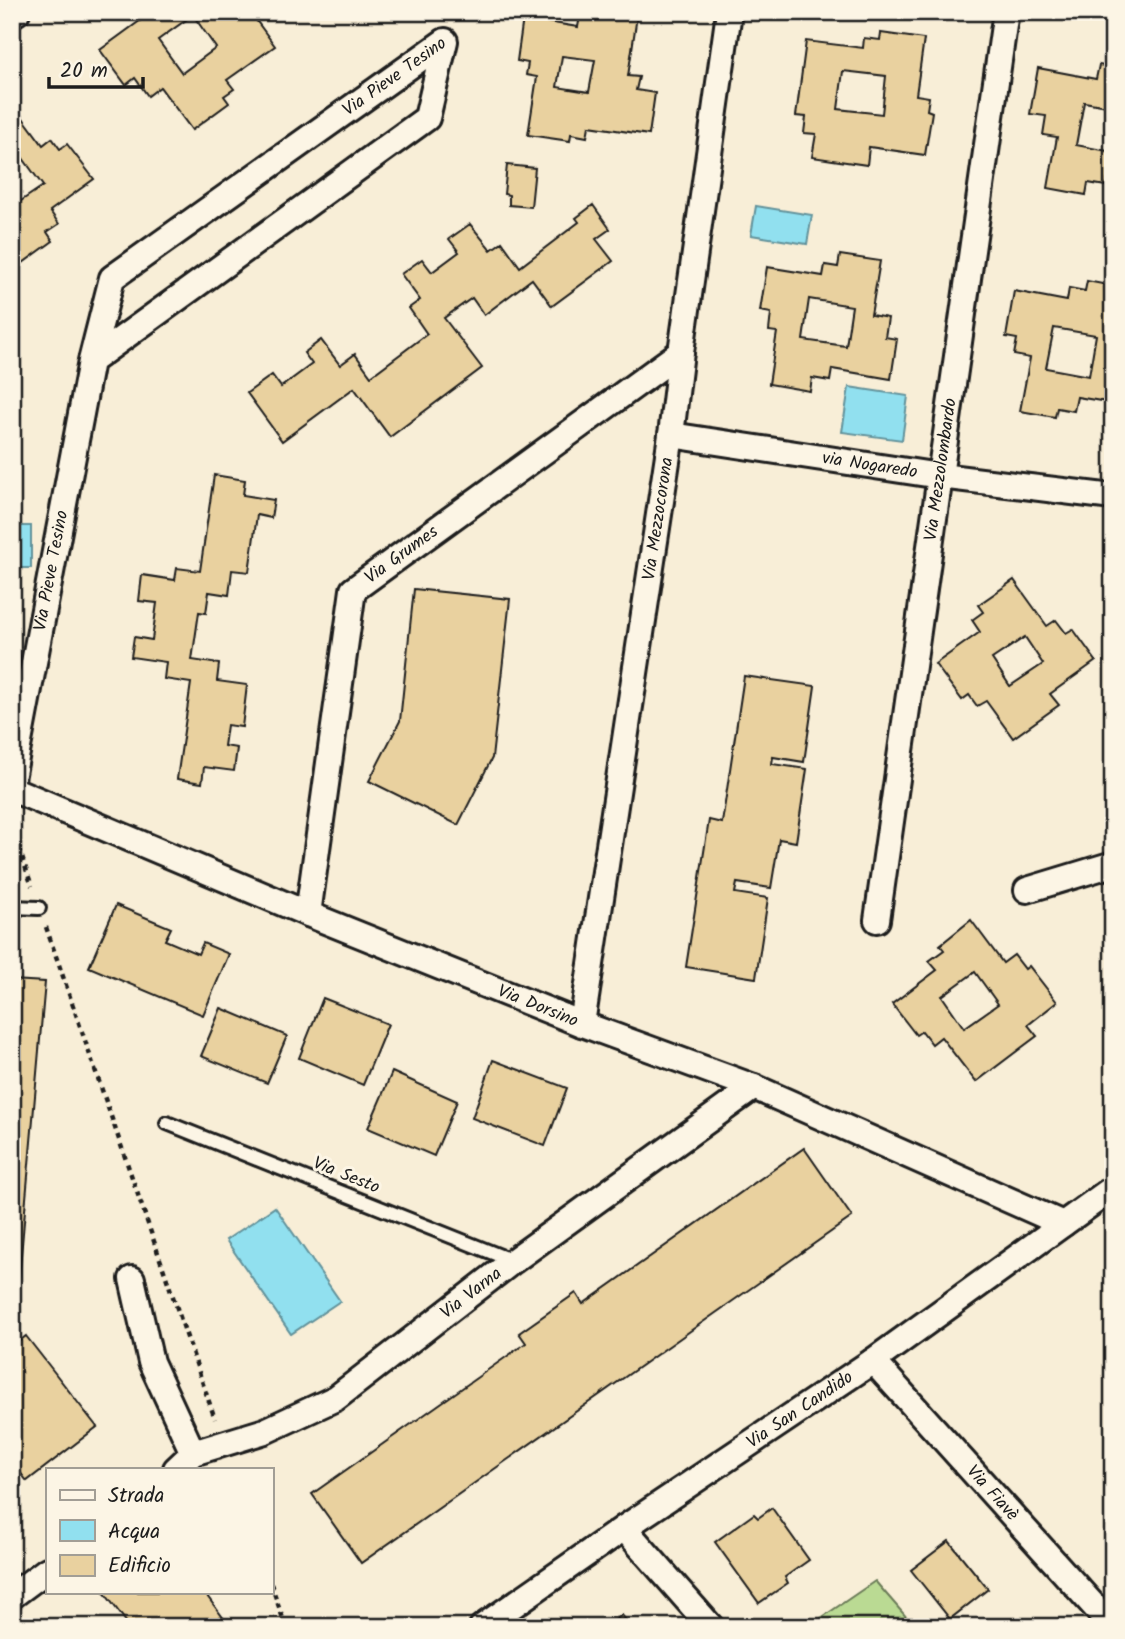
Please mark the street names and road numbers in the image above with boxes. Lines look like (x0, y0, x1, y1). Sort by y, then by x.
street label: Via Pieve Tesino (337, 30, 453, 124)
street label: Via Mezzolombardo (916, 396, 965, 543)
street label: via Nogaredo (820, 444, 919, 487)
street label: Via Mezzocorona (635, 455, 682, 582)
street label: Via Pieve Tesino (26, 508, 77, 633)
street label: Via Grumes (358, 518, 445, 592)
street label: Via Dorsino (493, 977, 583, 1036)
street label: Via Sesto (308, 1149, 384, 1203)
street label: Via Varna (434, 1260, 508, 1327)
street label: Via San Candido (741, 1363, 859, 1456)
street label: Via Fiavè (959, 1458, 1026, 1528)

